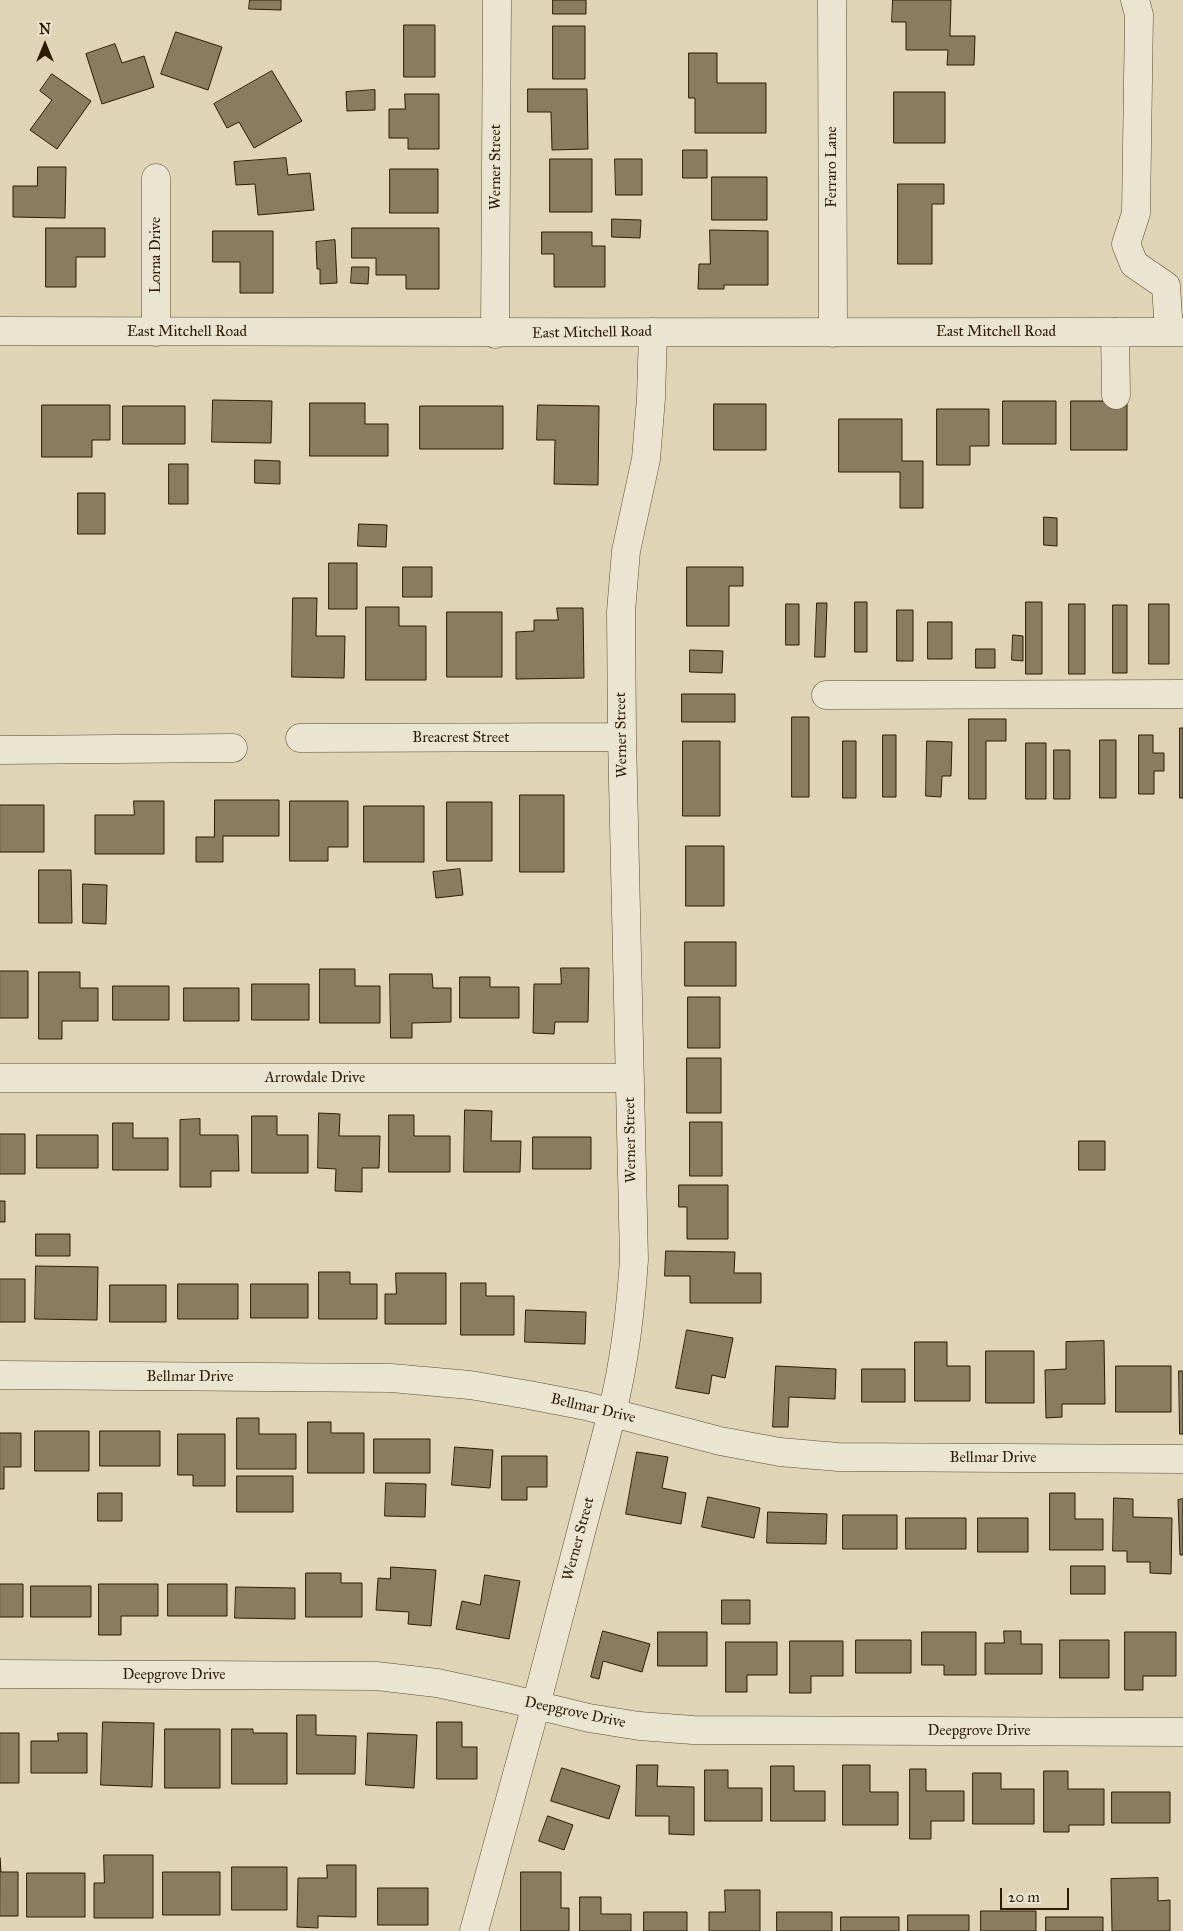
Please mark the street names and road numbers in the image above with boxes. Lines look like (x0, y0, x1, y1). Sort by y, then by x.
street label: Werner Street (487, 124, 505, 210)
street label: Ferraro Lane (823, 126, 841, 208)
street label: Lorna Drive (147, 217, 165, 293)
street label: East Mitchell Road (127, 323, 247, 341)
street label: East Mitchell Road (532, 323, 652, 343)
street label: East Mitchell Road (936, 323, 1056, 341)
street label: Werner Street (612, 692, 632, 778)
street label: Breacrest Street (412, 729, 510, 747)
street label: Arrowdale Drive (265, 1069, 365, 1087)
street label: Werner Street (621, 1097, 641, 1183)
street label: Bellmar Drive (147, 1368, 233, 1386)
street label: Bellmar Drive (549, 1390, 637, 1428)
street label: Bellmar Drive (950, 1449, 1036, 1467)
street label: Werner Street (559, 1495, 599, 1583)
street label: Deepgrove Drive (122, 1666, 226, 1684)
street label: Deepgrove Drive (523, 1693, 627, 1733)
street label: Deepgrove Drive (927, 1722, 1031, 1740)

